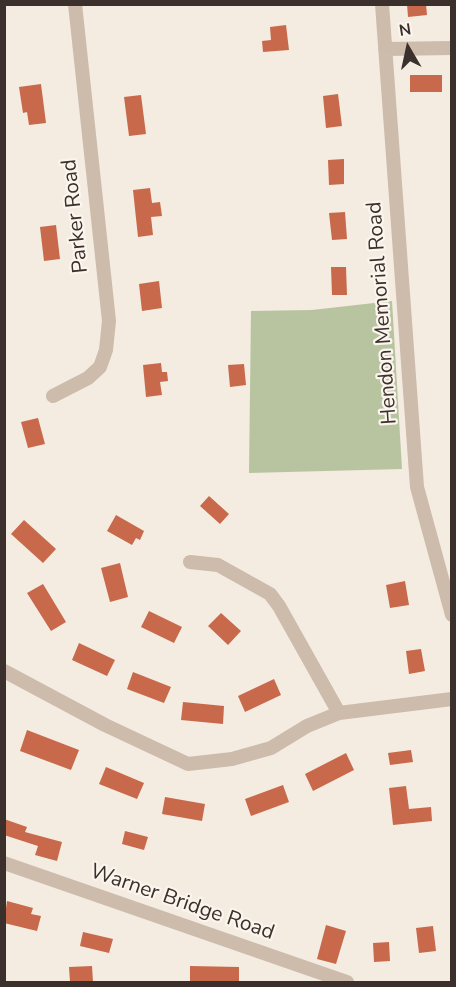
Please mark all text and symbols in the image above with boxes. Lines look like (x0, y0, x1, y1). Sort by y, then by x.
north arrow (378, 18, 438, 78)
text: N (398, 18, 413, 42)
street label: Parker Road (57, 158, 95, 274)
street label: Hendon Memorial Road (363, 201, 403, 425)
street label: Warner Bridge Road (87, 860, 277, 946)

